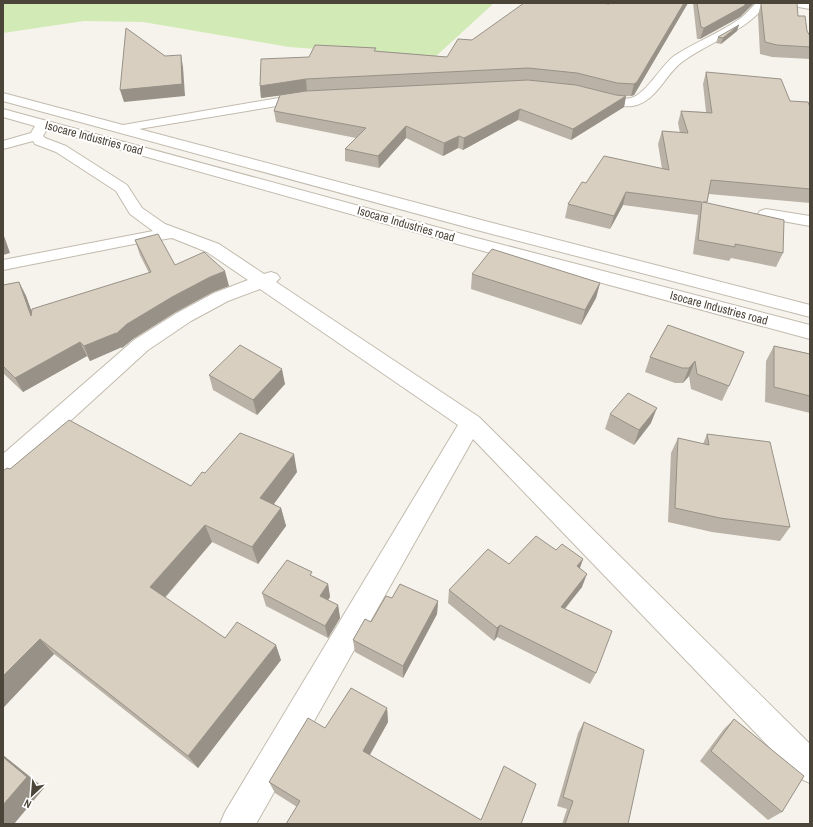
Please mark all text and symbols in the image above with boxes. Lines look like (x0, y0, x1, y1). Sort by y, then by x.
street label: Isocare Industries road (43, 117, 145, 159)
street label: Isocare Industries road (355, 202, 457, 246)
street label: Isocare Industries road (668, 287, 770, 329)
north arrow (12, 775, 52, 815)
text: N (22, 796, 34, 812)

